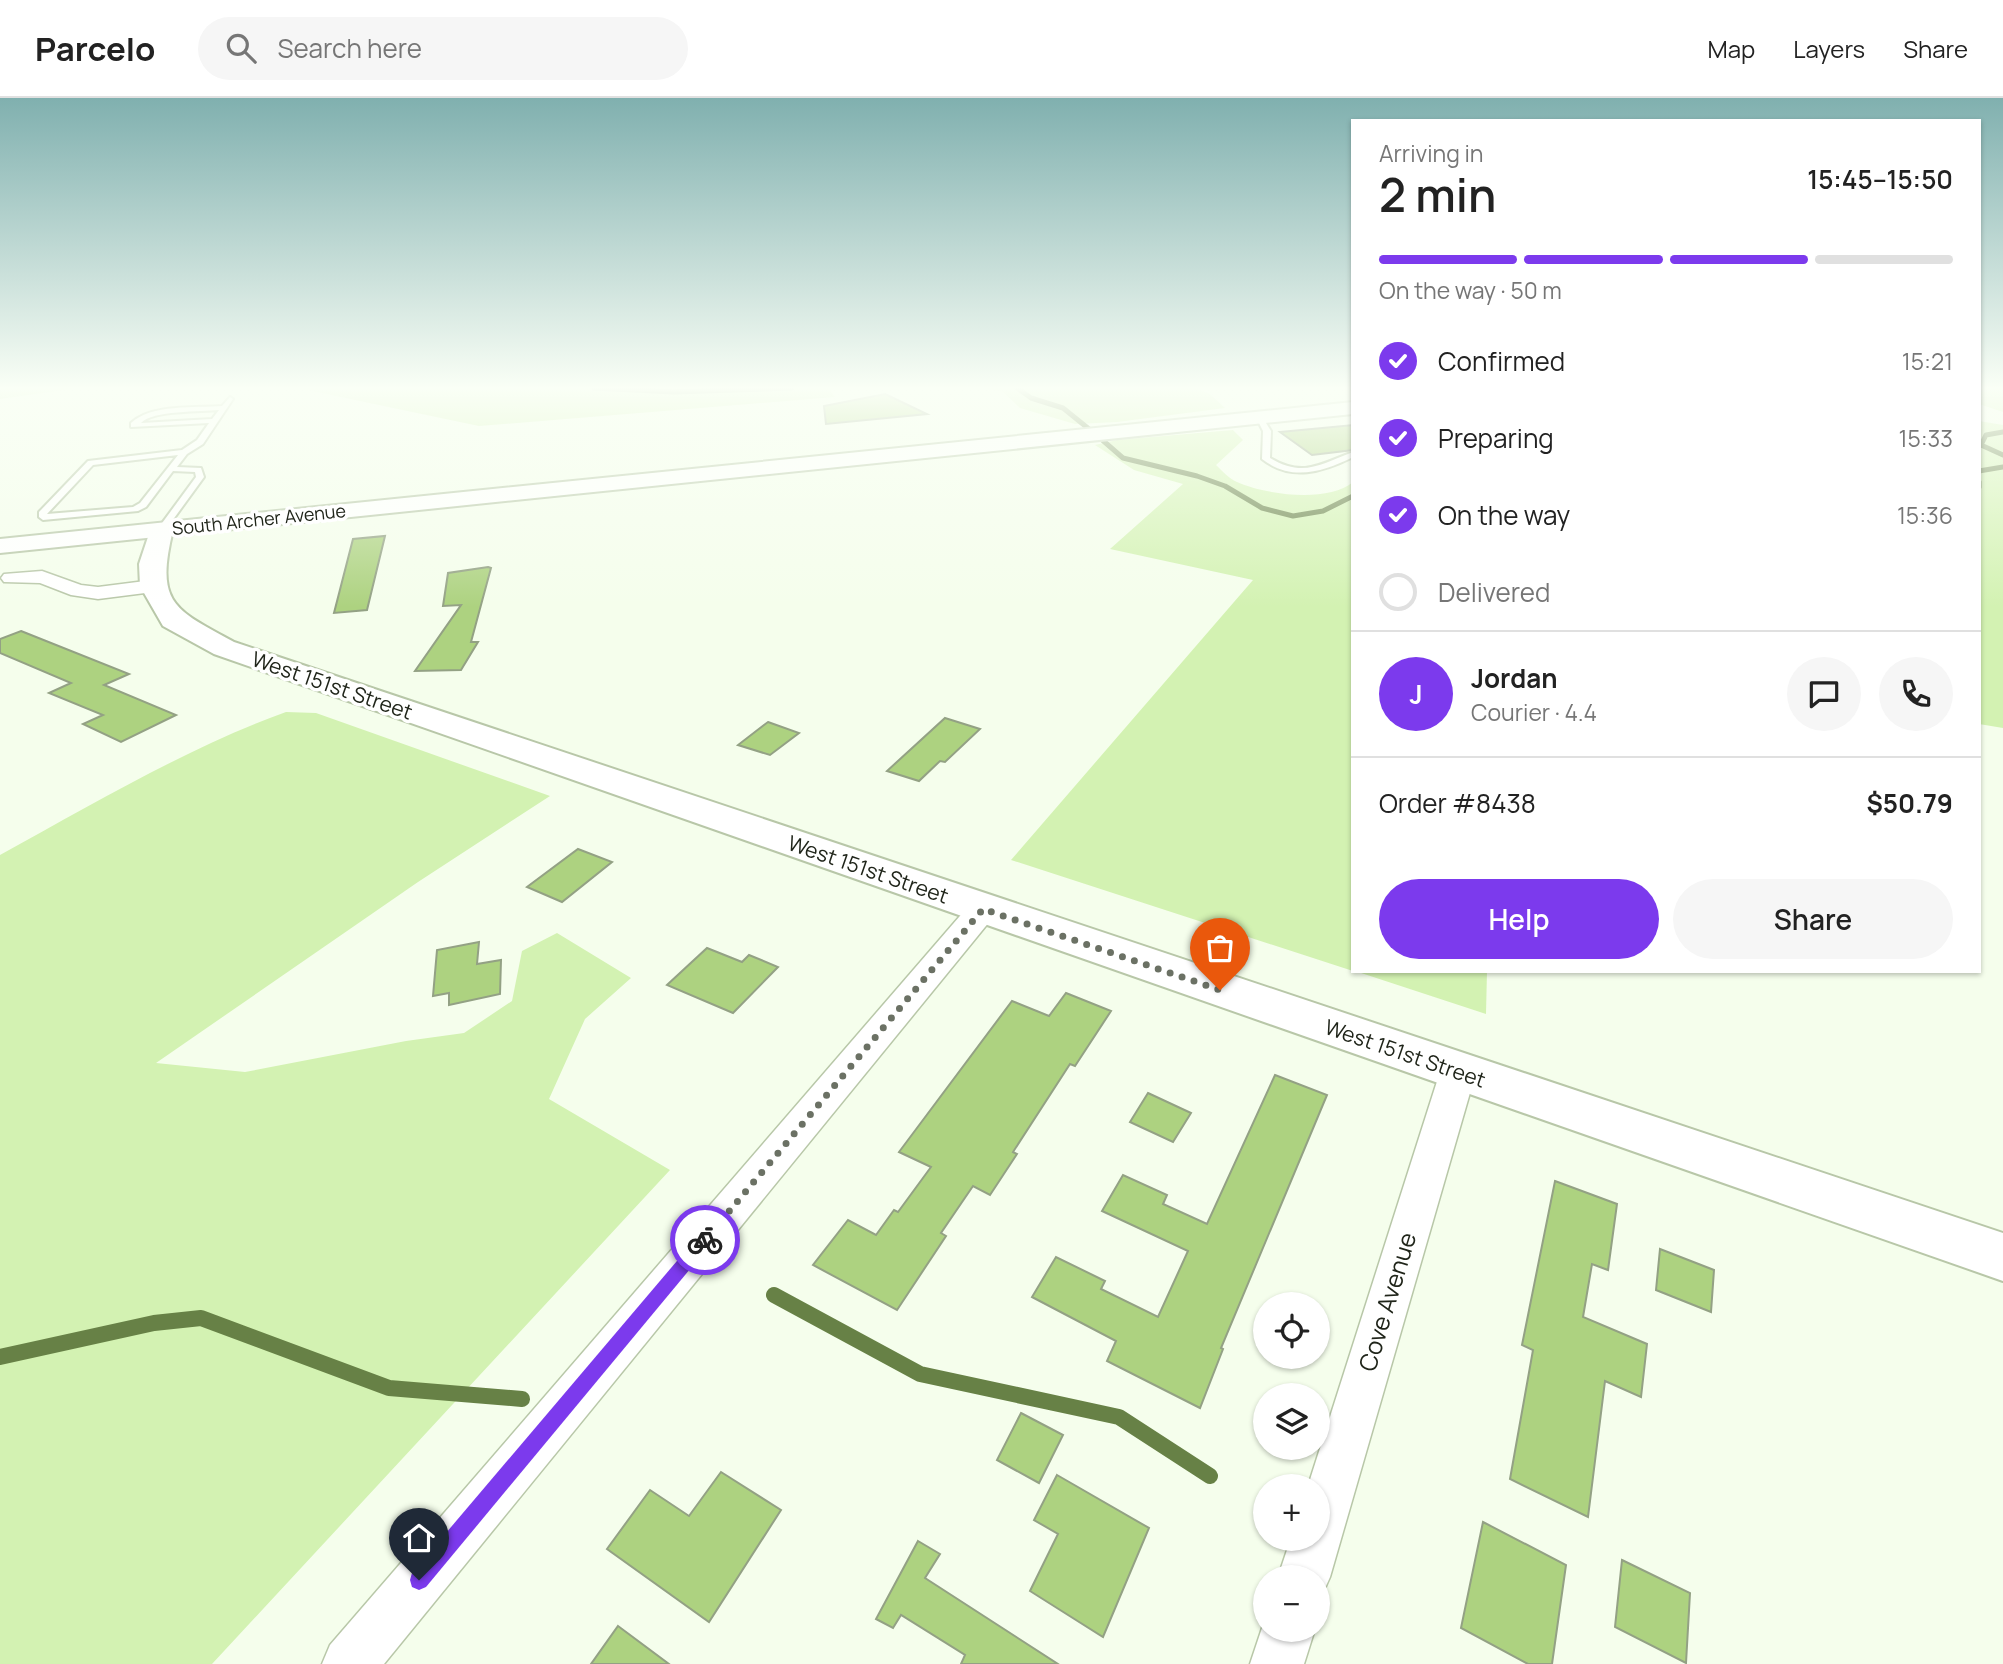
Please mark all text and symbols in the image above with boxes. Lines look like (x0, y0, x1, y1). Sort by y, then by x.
search box (198, 17, 688, 80)
text: Parcelo (35, 26, 156, 71)
icon: search (222, 29, 260, 67)
text: Search here (278, 30, 422, 66)
text: Map (1708, 32, 1755, 65)
text: Layers (1793, 32, 1865, 65)
text: Share (1903, 32, 1968, 65)
text: Arriving in (1379, 137, 1484, 169)
text: 15:45–15:50 (1807, 161, 1953, 197)
text: 2 min (1379, 163, 1496, 226)
text: On the way · 50 m (1379, 274, 1562, 306)
icon: check (1379, 342, 1417, 380)
text: Confirmed (1438, 343, 1565, 379)
text: 15:21 (1902, 345, 1953, 377)
icon: check (1379, 419, 1417, 457)
text: Preparing (1438, 420, 1554, 456)
text: 15:33 (1898, 422, 1953, 454)
icon: check (1379, 496, 1417, 534)
text: On the way (1438, 497, 1570, 533)
street label: South Archer Avenue (171, 498, 347, 540)
text: 15:36 (1897, 499, 1953, 531)
text: Delivered (1438, 574, 1550, 610)
street label: West 151st Street (248, 644, 416, 726)
button: chat (1787, 657, 1861, 731)
button: phone (1879, 657, 1953, 731)
text: Jordan (1471, 660, 1557, 696)
text: J (1409, 676, 1423, 712)
text: Courier · 4.4 (1471, 696, 1597, 728)
text: Order #8438 (1379, 785, 1536, 821)
text: $50.79 (1866, 785, 1953, 821)
street label: West 151st Street (784, 828, 952, 910)
button: Help (1379, 879, 1659, 959)
button: Share (1673, 879, 1953, 959)
pin (1190, 918, 1250, 990)
icon: bag (1201, 929, 1239, 967)
street label: West 151st Street (1321, 1012, 1489, 1094)
courier (670, 1205, 740, 1275)
icon: bike (686, 1221, 724, 1259)
street label: Cove Avenue (1350, 1228, 1423, 1375)
map controls (1253, 1292, 1330, 1642)
button: locate (1253, 1292, 1330, 1369)
button: layers (1253, 1383, 1330, 1460)
button: + (1253, 1474, 1330, 1551)
pin (389, 1508, 449, 1580)
icon: home (400, 1519, 438, 1557)
button: − (1253, 1565, 1330, 1642)

